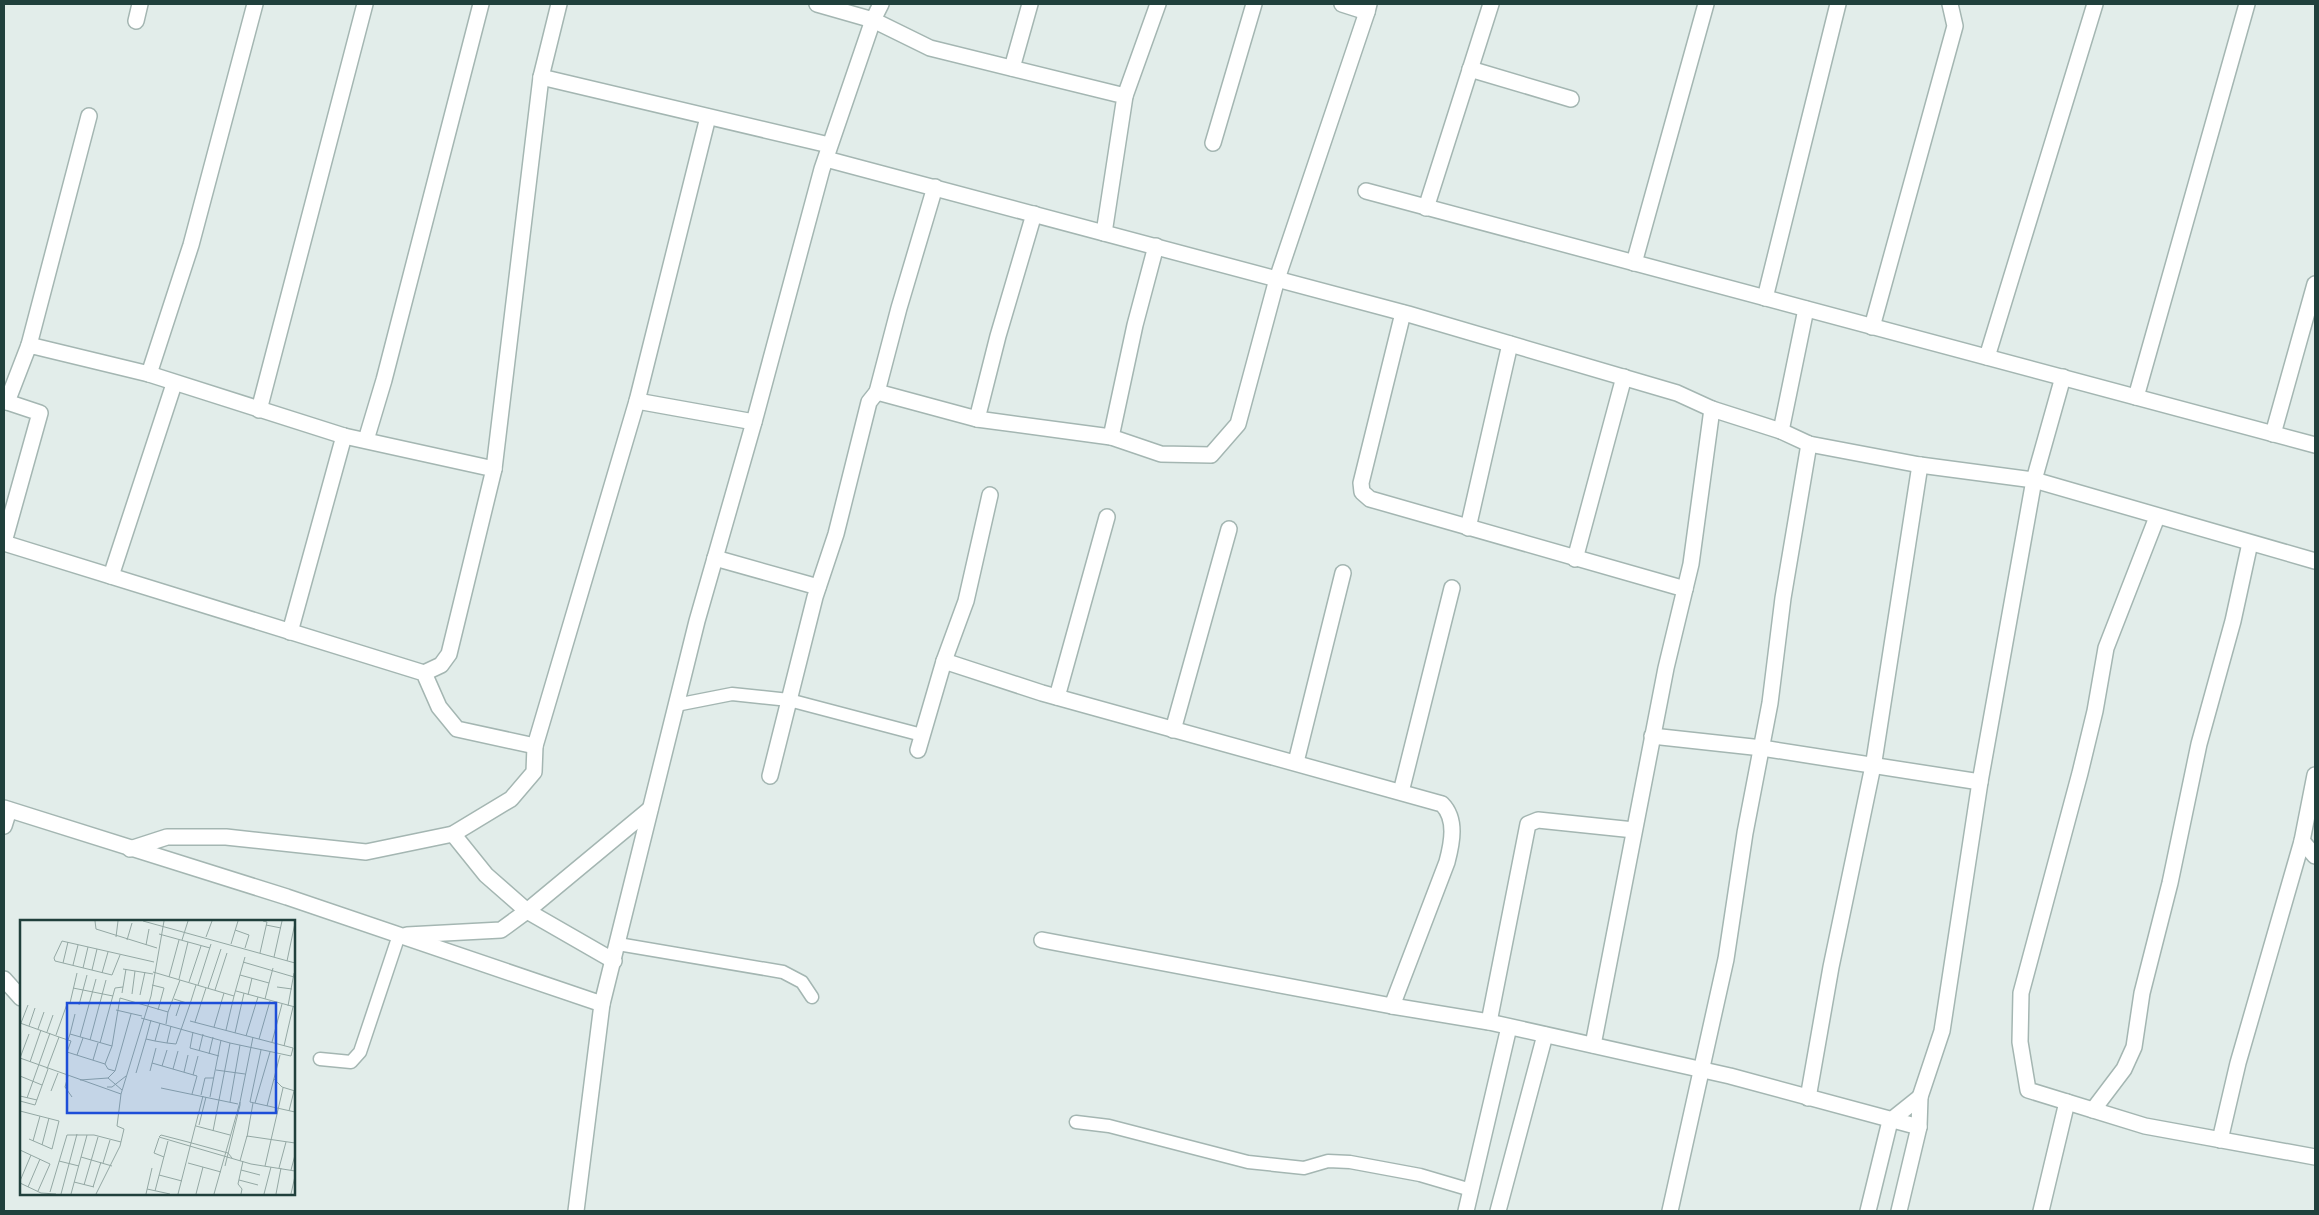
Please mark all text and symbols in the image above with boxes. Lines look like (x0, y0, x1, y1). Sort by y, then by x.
inset map (20, 920, 295, 1195)

